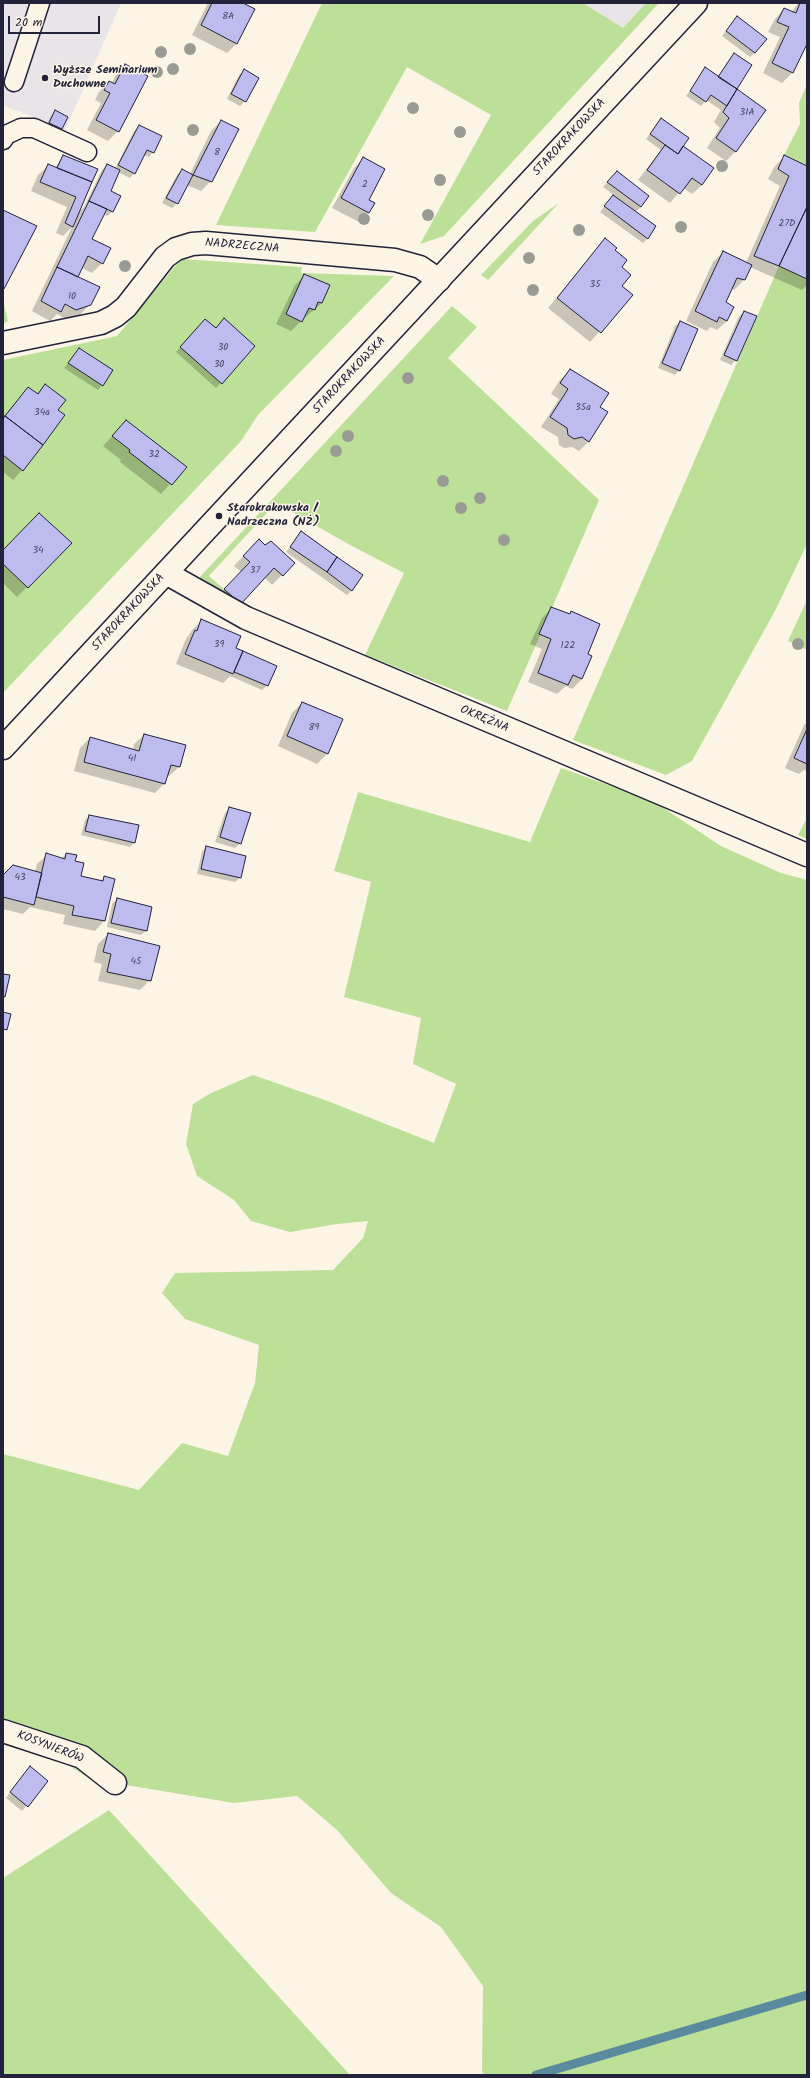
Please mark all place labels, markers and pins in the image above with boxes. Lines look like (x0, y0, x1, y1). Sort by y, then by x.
place label: Wyższe Seminarium Duchowne (53, 64, 157, 92)
marker: Wyższe Seminarium Duchowne (40, 73, 50, 83)
place label: Starokrakowska / Nadrzeczna (NŻ) (227, 502, 320, 530)
marker: Starokrakowska / Nadrzeczna (NŻ) (214, 511, 224, 521)

